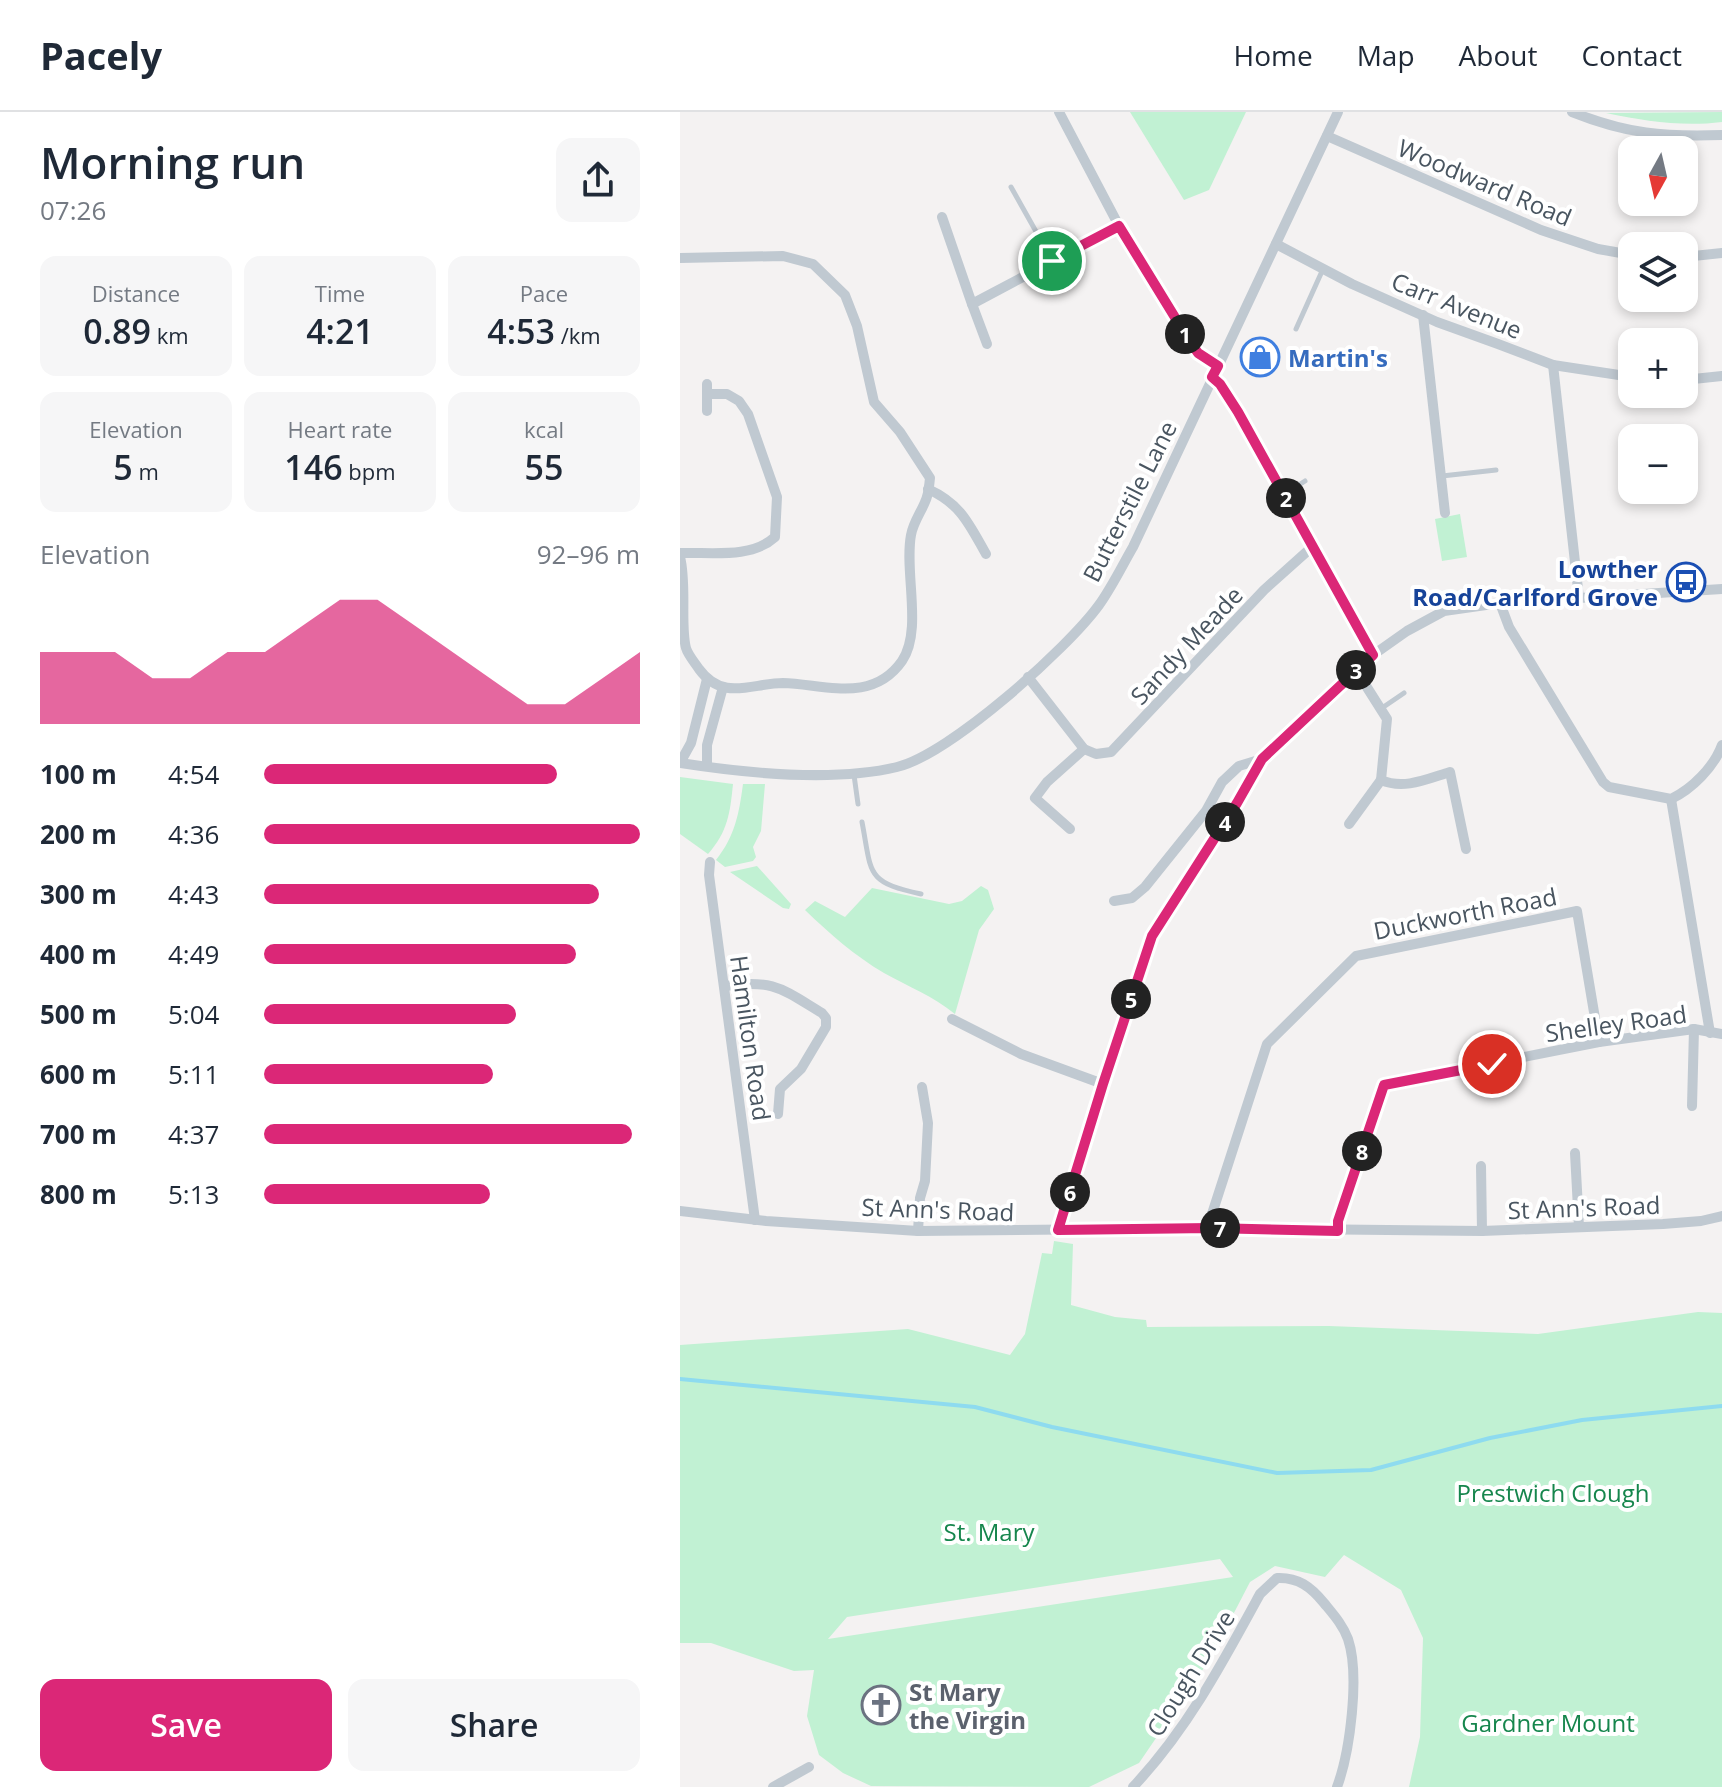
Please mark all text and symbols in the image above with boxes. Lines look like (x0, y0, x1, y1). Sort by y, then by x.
text: Pacely (40, 29, 162, 81)
text: Home (1234, 36, 1313, 74)
text: Map (1357, 36, 1415, 74)
text: About (1459, 36, 1537, 74)
text: Contact (1581, 36, 1682, 74)
street label: Woodward Road (1393, 131, 1577, 233)
text: Morning run (40, 132, 305, 192)
north arrow (1618, 136, 1698, 216)
map controls (1618, 136, 1698, 504)
button: share (556, 138, 640, 222)
text: 07:26 (40, 192, 106, 228)
pin (1018, 227, 1086, 295)
button: layers (1618, 232, 1698, 312)
icon: arrive (1030, 239, 1074, 283)
street label: Carr Avenue (1387, 264, 1527, 346)
text: Distance (92, 278, 180, 308)
text: Time (315, 278, 365, 308)
text: Pace (520, 278, 568, 308)
text: 0.89 (83, 308, 151, 354)
text: 4:21 (306, 308, 374, 354)
text: 4:53 (487, 308, 555, 354)
pin: 1 (1165, 314, 1205, 354)
text: 1 (1179, 319, 1191, 349)
text: km (151, 320, 189, 350)
text: /km (555, 320, 601, 350)
button: + (1618, 328, 1698, 408)
shop icon: Martin's (1239, 336, 1281, 378)
place label: Martin's (1288, 341, 1388, 374)
text: Elevation (89, 414, 183, 444)
text: Heart rate (288, 414, 392, 444)
text: kcal (524, 414, 564, 444)
street label: Butterstile Lane (1074, 415, 1184, 587)
button: − (1618, 424, 1698, 504)
text: 5 (113, 444, 133, 490)
text: 146 (284, 444, 343, 490)
text: 55 (525, 444, 563, 490)
text: m (133, 456, 159, 486)
text: bpm (343, 456, 396, 486)
pin: 2 (1266, 478, 1306, 518)
text: 2 (1280, 483, 1292, 513)
text: Elevation (40, 536, 150, 572)
text: 92–96 m (537, 536, 640, 572)
place label: Lowther Road/Carlford Grove (1412, 552, 1658, 613)
bus stop icon: Lowther Road/Carlford Grove (1665, 561, 1707, 603)
street label: Sandy Meade (1123, 579, 1249, 711)
pin: 3 (1336, 650, 1376, 690)
text: 3 (1350, 655, 1362, 685)
text: 100 m (40, 756, 117, 792)
text: 4:54 (168, 756, 219, 792)
pin: 4 (1205, 802, 1245, 842)
text: 4 (1219, 807, 1231, 837)
text: 200 m (40, 816, 117, 852)
text: 4:36 (168, 816, 219, 852)
text: 300 m (40, 876, 117, 912)
text: 4:43 (168, 876, 219, 912)
street label: Duckworth Road (1371, 879, 1559, 947)
text: 400 m (40, 936, 117, 972)
text: 4:49 (168, 936, 219, 972)
street label: Hamilton Road (723, 953, 779, 1123)
pin: 5 (1111, 979, 1151, 1019)
text: 5 (1125, 984, 1137, 1014)
text: 500 m (40, 996, 117, 1032)
text: 5:04 (168, 996, 219, 1032)
street label: Shelley Road (1543, 997, 1689, 1049)
pin (1458, 1030, 1526, 1098)
icon: check (1470, 1042, 1514, 1086)
text: 600 m (40, 1056, 117, 1092)
text: 5:11 (168, 1056, 219, 1092)
text: 700 m (40, 1116, 117, 1152)
text: 4:37 (168, 1116, 219, 1152)
pin: 8 (1342, 1131, 1382, 1171)
text: 8 (1356, 1136, 1368, 1166)
pin: 6 (1050, 1172, 1090, 1212)
text: 800 m (40, 1176, 117, 1212)
text: 5:13 (168, 1176, 219, 1212)
text: 6 (1064, 1177, 1076, 1207)
street label: St Ann's Road (1507, 1188, 1661, 1226)
street label: St Ann's Road (861, 1190, 1015, 1228)
pin: 7 (1200, 1208, 1240, 1248)
text: 7 (1214, 1213, 1226, 1243)
park label: Prestwich Clough (1457, 1476, 1649, 1509)
park label: St. Mary (943, 1515, 1035, 1548)
street label: Clough Drive (1138, 1604, 1242, 1742)
place label: St Mary the Virgin (909, 1675, 1026, 1736)
button: Save (40, 1679, 332, 1771)
button: Share (348, 1679, 640, 1771)
church icon: St Mary the Virgin (860, 1684, 902, 1726)
park label: Gardner Mount (1461, 1706, 1635, 1739)

